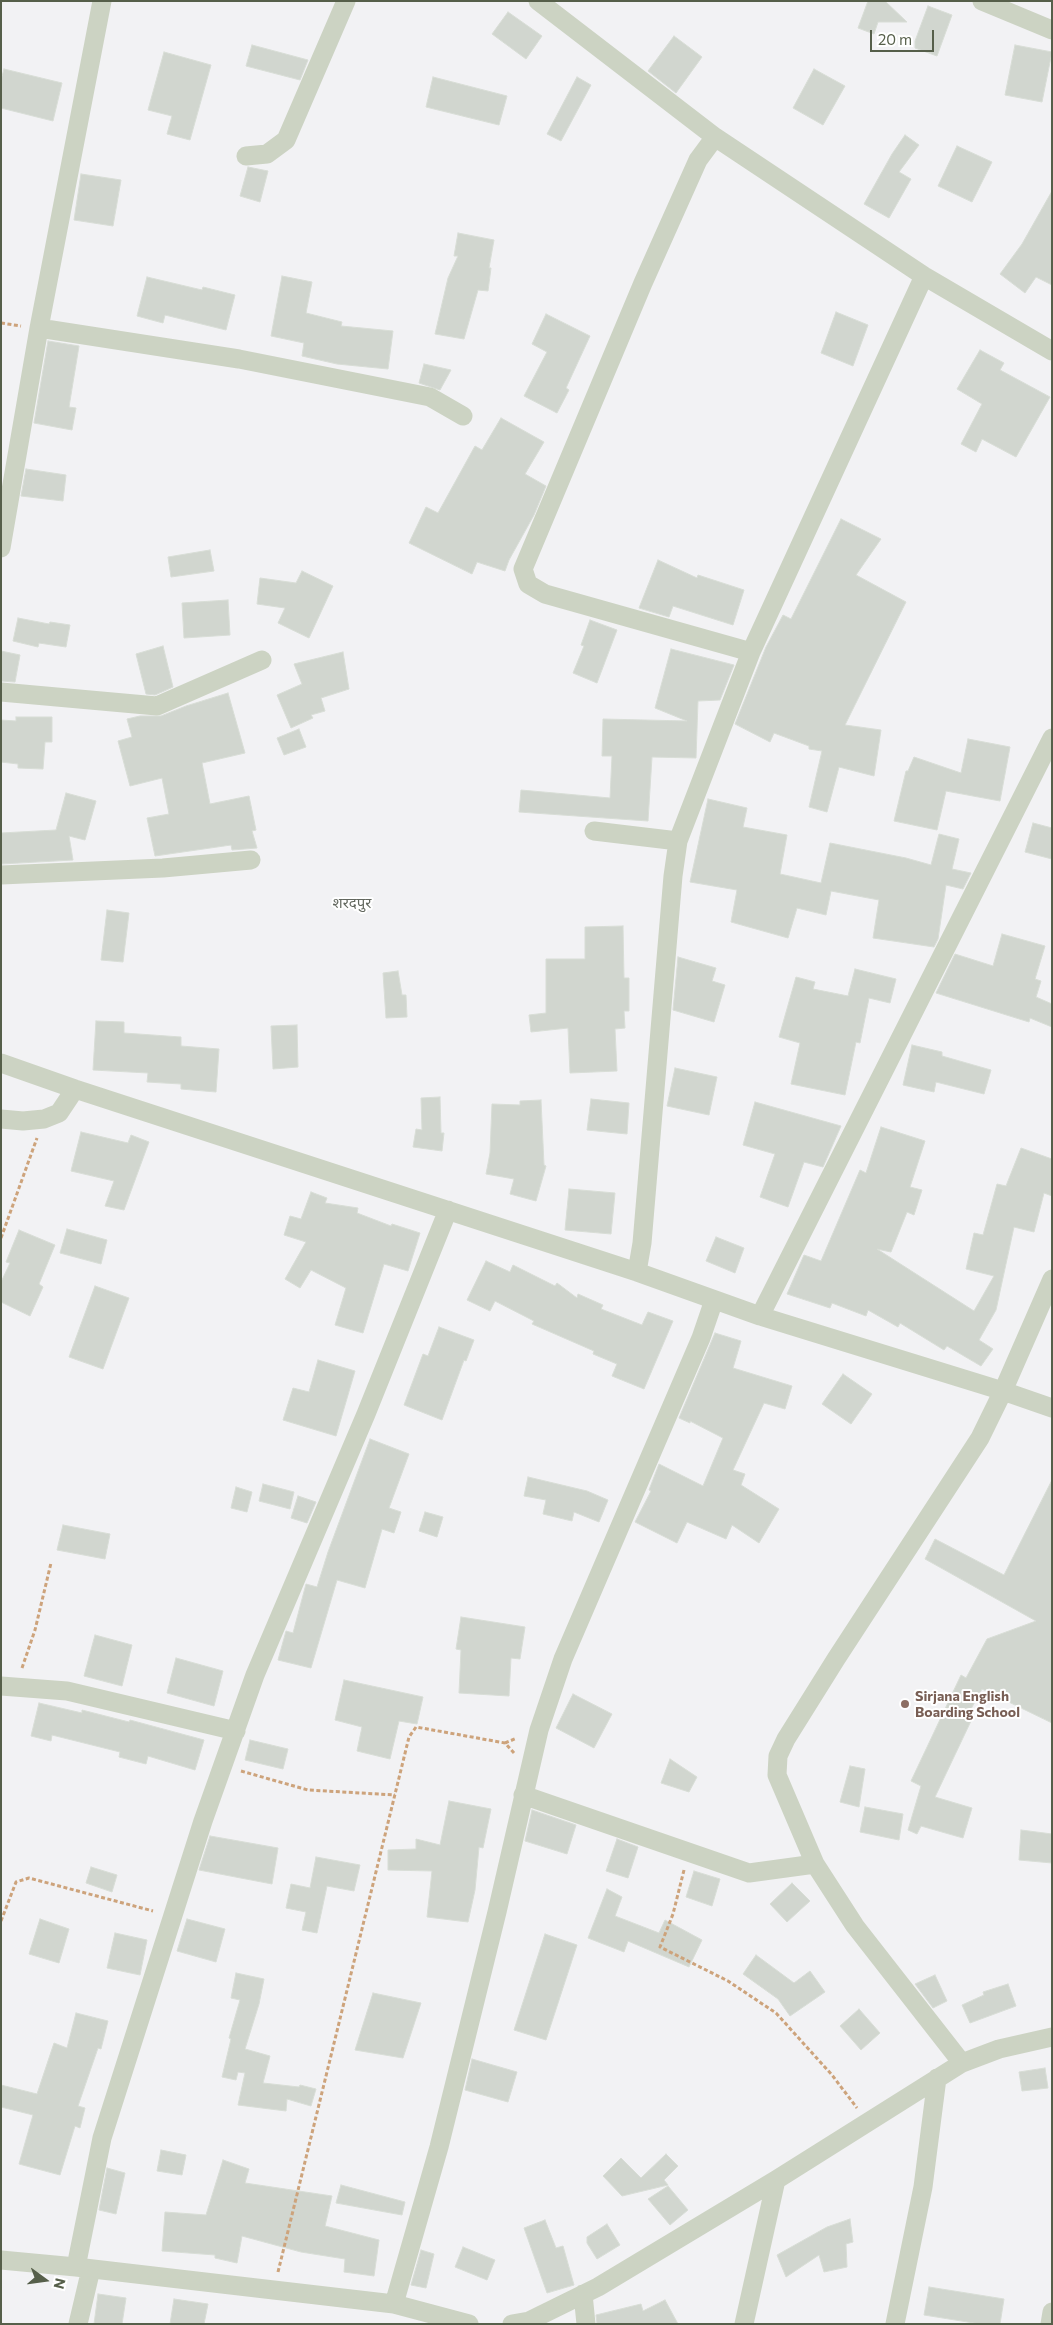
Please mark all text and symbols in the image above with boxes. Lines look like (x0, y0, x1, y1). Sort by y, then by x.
scale bar (873, 20, 937, 52)
text: 20 m (878, 30, 912, 48)
district label: शरदपुर (333, 894, 371, 912)
place label: Sirjana English Boarding School (915, 1688, 1020, 1720)
marker: Sirjana English Boarding School (899, 1698, 911, 1710)
north arrow (20, 2255, 70, 2305)
text: N (51, 2277, 70, 2291)

